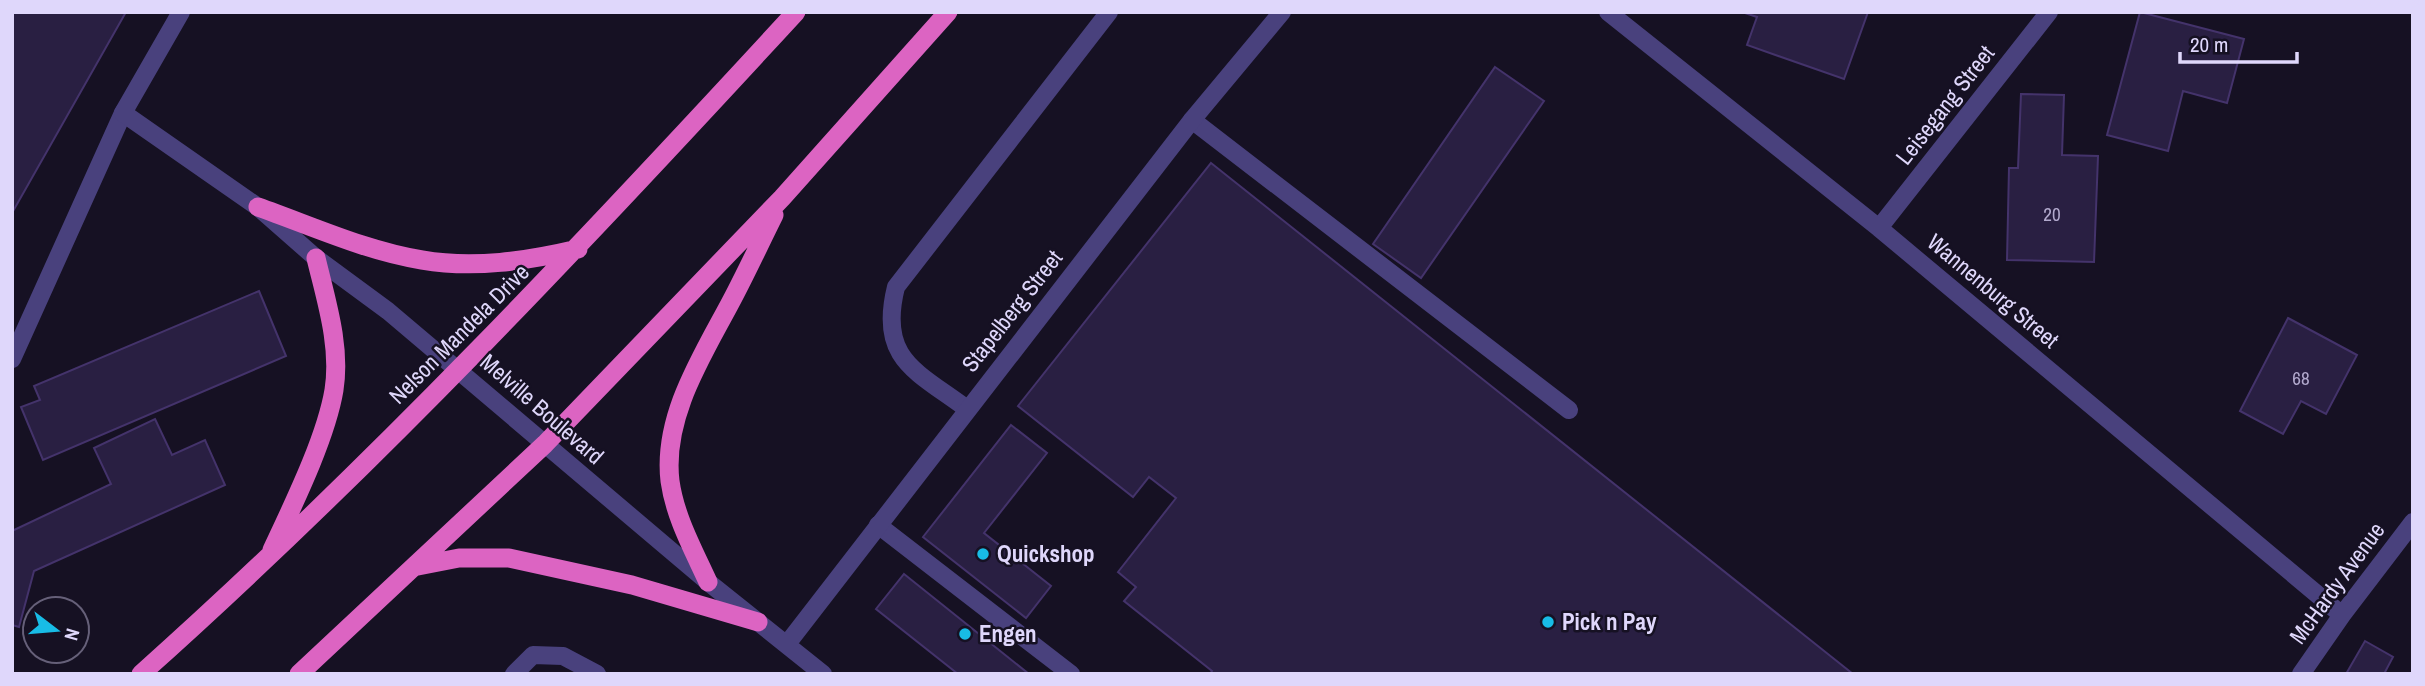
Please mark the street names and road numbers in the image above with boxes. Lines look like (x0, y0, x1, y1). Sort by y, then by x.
street label: Leisegang Street (1888, 39, 2001, 171)
street label: Wannenburg Street (1921, 226, 2066, 355)
street label: Stapelberg Street (954, 243, 1069, 378)
street label: Nelson Mandela Drive (382, 257, 536, 411)
street label: Melville Boulevard (474, 346, 611, 471)
street label: McHardy Avenue (2282, 516, 2391, 650)

